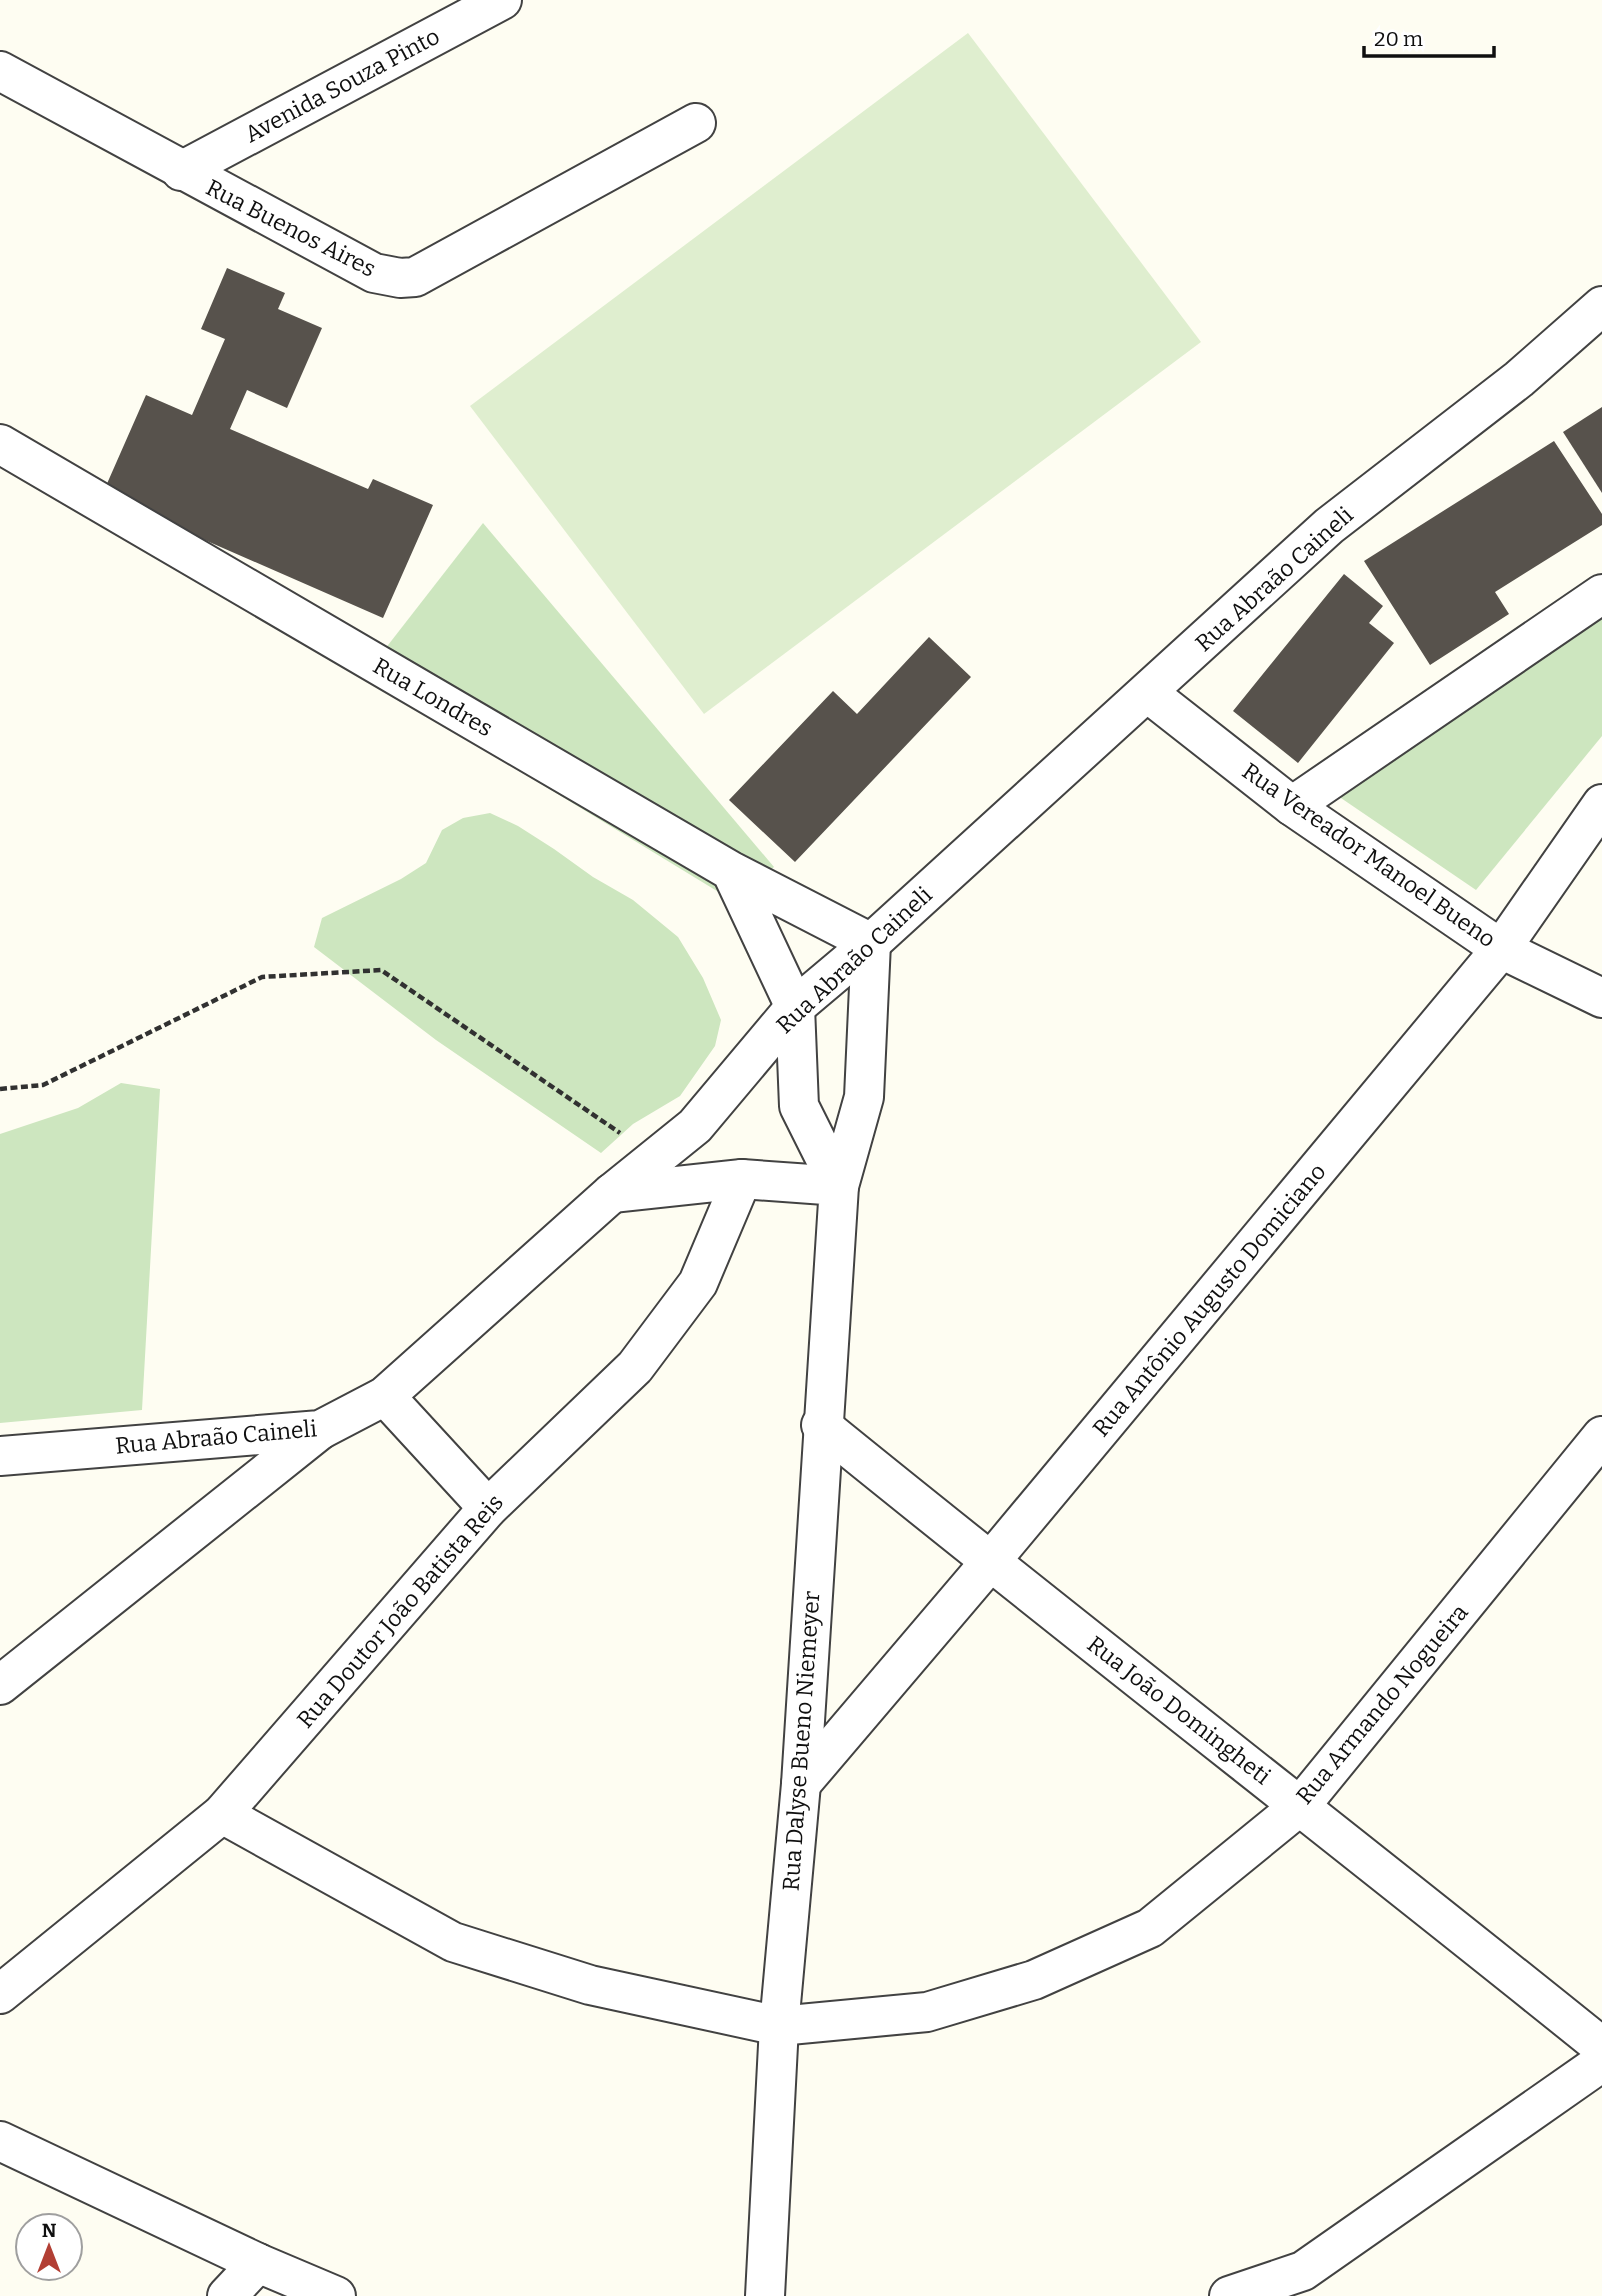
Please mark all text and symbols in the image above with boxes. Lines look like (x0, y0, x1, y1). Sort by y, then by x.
scale bar (1364, 14, 1494, 58)
street label: Avenida Souza Pinto (240, 22, 444, 148)
text: 20 m (1374, 26, 1423, 52)
street label: Rua Buenos Aires (201, 173, 381, 283)
street label: Rua Abraão Caineli (1189, 501, 1359, 657)
street label: Rua Londres (368, 652, 498, 742)
street label: Rua Vereador Manoel Bueno (1237, 757, 1501, 953)
street label: Rua Abraão Caineli (770, 881, 938, 1039)
street label: Rua Antônio Augusto Domiciano (1087, 1158, 1331, 1442)
street label: Rua Abraão Caineli (114, 1414, 318, 1460)
street label: Rua Doutor João Batista Reis (291, 1488, 509, 1734)
street label: Rua Dalyse Bueno Niemeyer (777, 1590, 825, 1892)
street label: Rua Armando Nogueira (1290, 1598, 1474, 1810)
street label: Rua João Domingheti (1082, 1630, 1276, 1790)
north arrow (14, 2212, 84, 2282)
text: N (42, 2219, 57, 2242)

